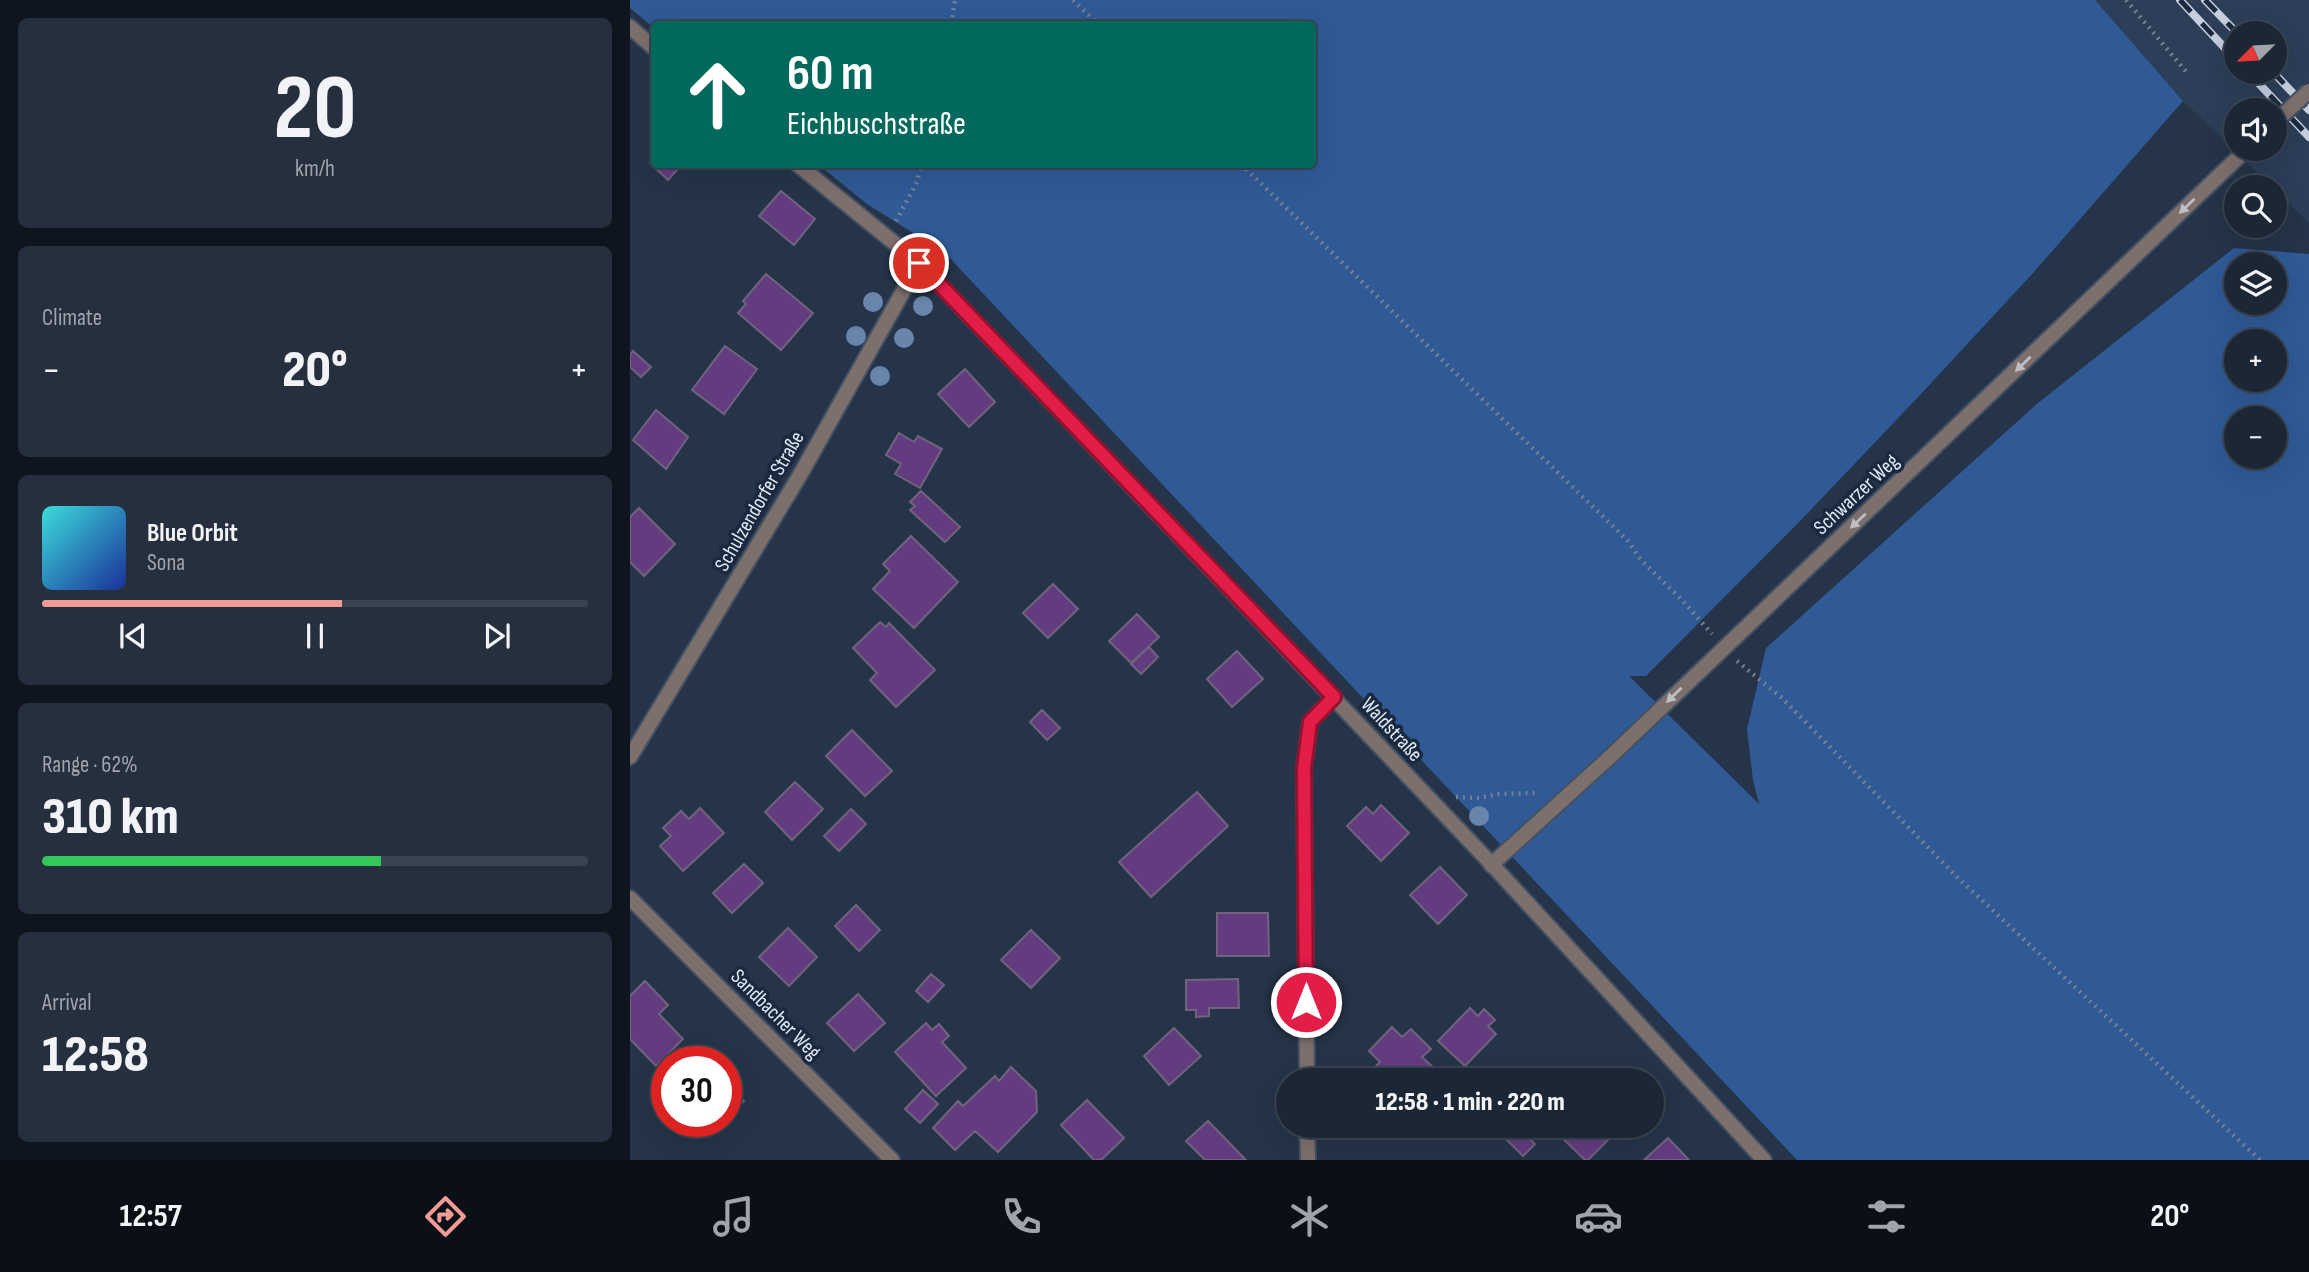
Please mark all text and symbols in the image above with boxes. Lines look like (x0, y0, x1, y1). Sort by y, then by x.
north arrow (2224, 21, 2287, 84)
map controls (2224, 21, 2287, 469)
text: 60 m (787, 45, 874, 104)
icon: ahead (672, 49, 763, 140)
text: 20 (273, 55, 357, 164)
button: sound (2224, 98, 2287, 161)
text: Eichbuschstraße (787, 105, 966, 144)
text: km/h (295, 155, 335, 183)
button: search (2224, 175, 2287, 238)
one-way arrow (2179, 198, 2196, 214)
pin (889, 233, 949, 293)
icon: arrive (900, 244, 938, 282)
button: layers (2224, 252, 2287, 315)
text: Climate (42, 304, 102, 332)
button: + (2224, 329, 2287, 392)
text: 20° (282, 339, 348, 402)
text: − (42, 348, 61, 393)
text: + (569, 348, 588, 393)
one-way arrow (2015, 355, 2032, 371)
button: − (2224, 406, 2287, 469)
street label: Schulzendorfer Straße (709, 427, 810, 576)
street label: Schwarzer Weg (1809, 449, 1904, 540)
one-way arrow (1850, 512, 1867, 528)
text: Blue Orbit (147, 518, 238, 549)
text: Sona (147, 549, 185, 577)
icon: previous (114, 617, 152, 655)
icon: pause (296, 617, 334, 655)
icon: next (478, 617, 516, 655)
one-way arrow (1666, 687, 1683, 704)
street label: Waldstraße (1356, 692, 1428, 767)
text: Range · 62% (42, 751, 138, 779)
text: 310 km (42, 786, 179, 849)
street label: Sandbacher Weg (725, 964, 826, 1065)
position arrow (1269, 965, 1343, 1039)
text: Arrival (42, 989, 91, 1017)
text: 12:58 (42, 1024, 149, 1087)
speed limit sign: 30 (651, 1046, 742, 1137)
text: 12:58 · 1 min · 220 m (1375, 1087, 1565, 1118)
icon: directions (421, 1192, 470, 1241)
icon: music (709, 1192, 758, 1241)
icon: phone (997, 1192, 1046, 1241)
icon: climate (1285, 1192, 1334, 1241)
icon: car (1574, 1192, 1623, 1241)
icon: filters (1862, 1192, 1911, 1241)
text: 12:57 (120, 1197, 182, 1236)
text: 20° (2150, 1197, 2189, 1236)

